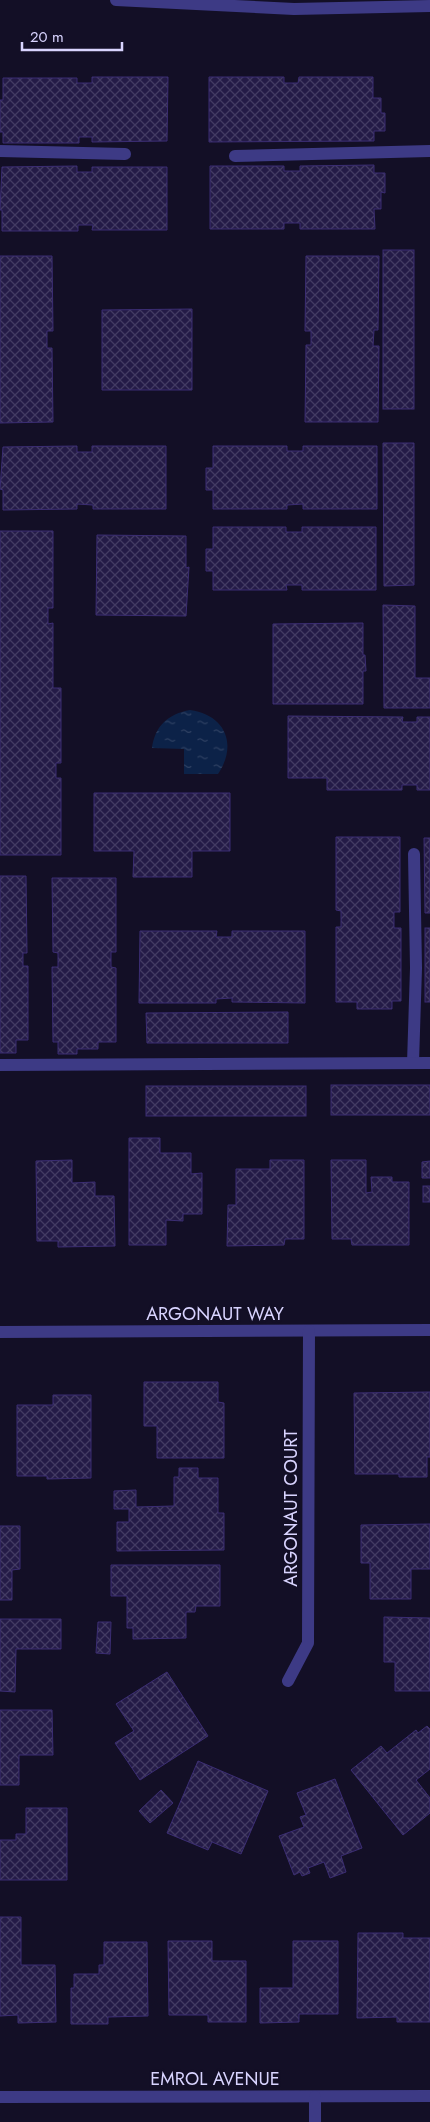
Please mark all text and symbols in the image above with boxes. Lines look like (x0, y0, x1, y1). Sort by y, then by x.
scale bar (22, 20, 122, 52)
text: 20 m (30, 26, 64, 48)
street label: ARGONAUT WAY (146, 1301, 285, 1327)
street label: ARGONAUT COURT (278, 1429, 304, 1587)
street label: EMROL AVENUE (150, 2066, 280, 2092)

